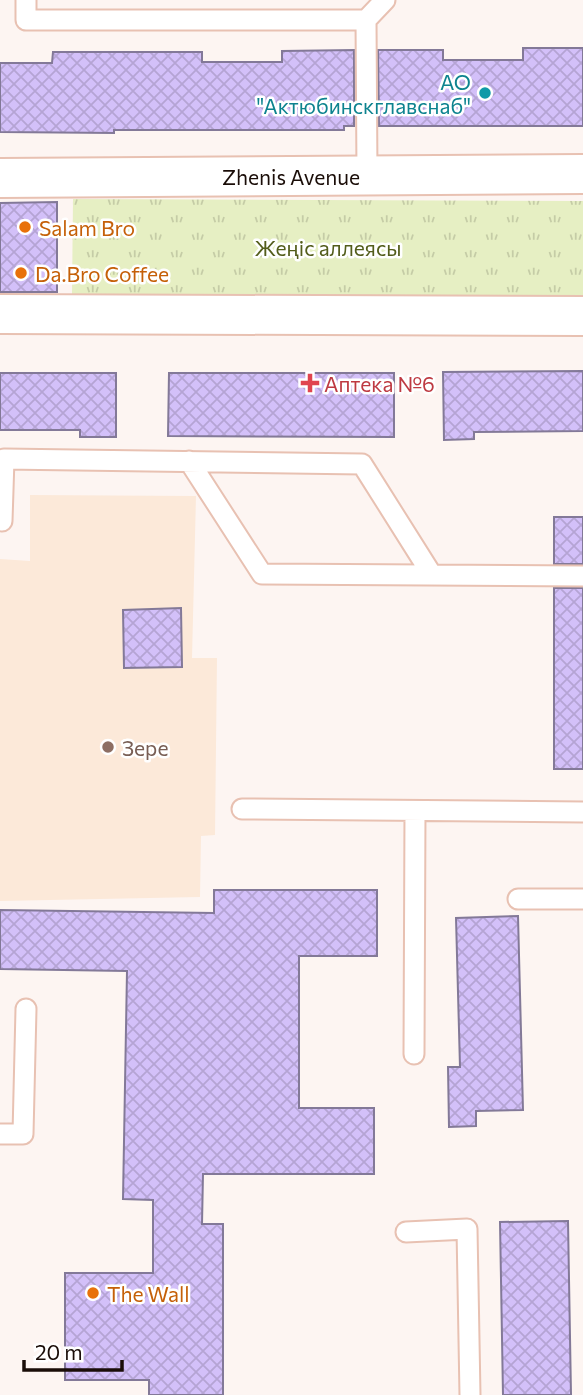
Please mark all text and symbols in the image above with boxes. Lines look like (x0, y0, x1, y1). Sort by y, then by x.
place label: АО "Актюбинскглавснаб" (257, 69, 471, 118)
marker: АО "Актюбинскглавснаб" (477, 85, 493, 101)
street label: Zhenis Avenue (222, 164, 360, 189)
place label: Salam Bro (39, 215, 135, 240)
marker: Salam Bro (17, 219, 33, 235)
park label: Жеңіс аллеясы (255, 235, 401, 260)
place label: Da.Bro Coffee (35, 261, 169, 286)
marker: Da.Bro Coffee (13, 265, 29, 281)
place label: Аптека №6 (324, 371, 435, 396)
marker: Аптека №6 (302, 375, 318, 391)
place label: Зере (122, 735, 168, 760)
marker: Зере (100, 739, 116, 755)
place label: The Wall (107, 1281, 190, 1306)
marker: The Wall (85, 1285, 101, 1301)
scale bar (24, 1328, 122, 1372)
text: 20 m (35, 1339, 83, 1364)

